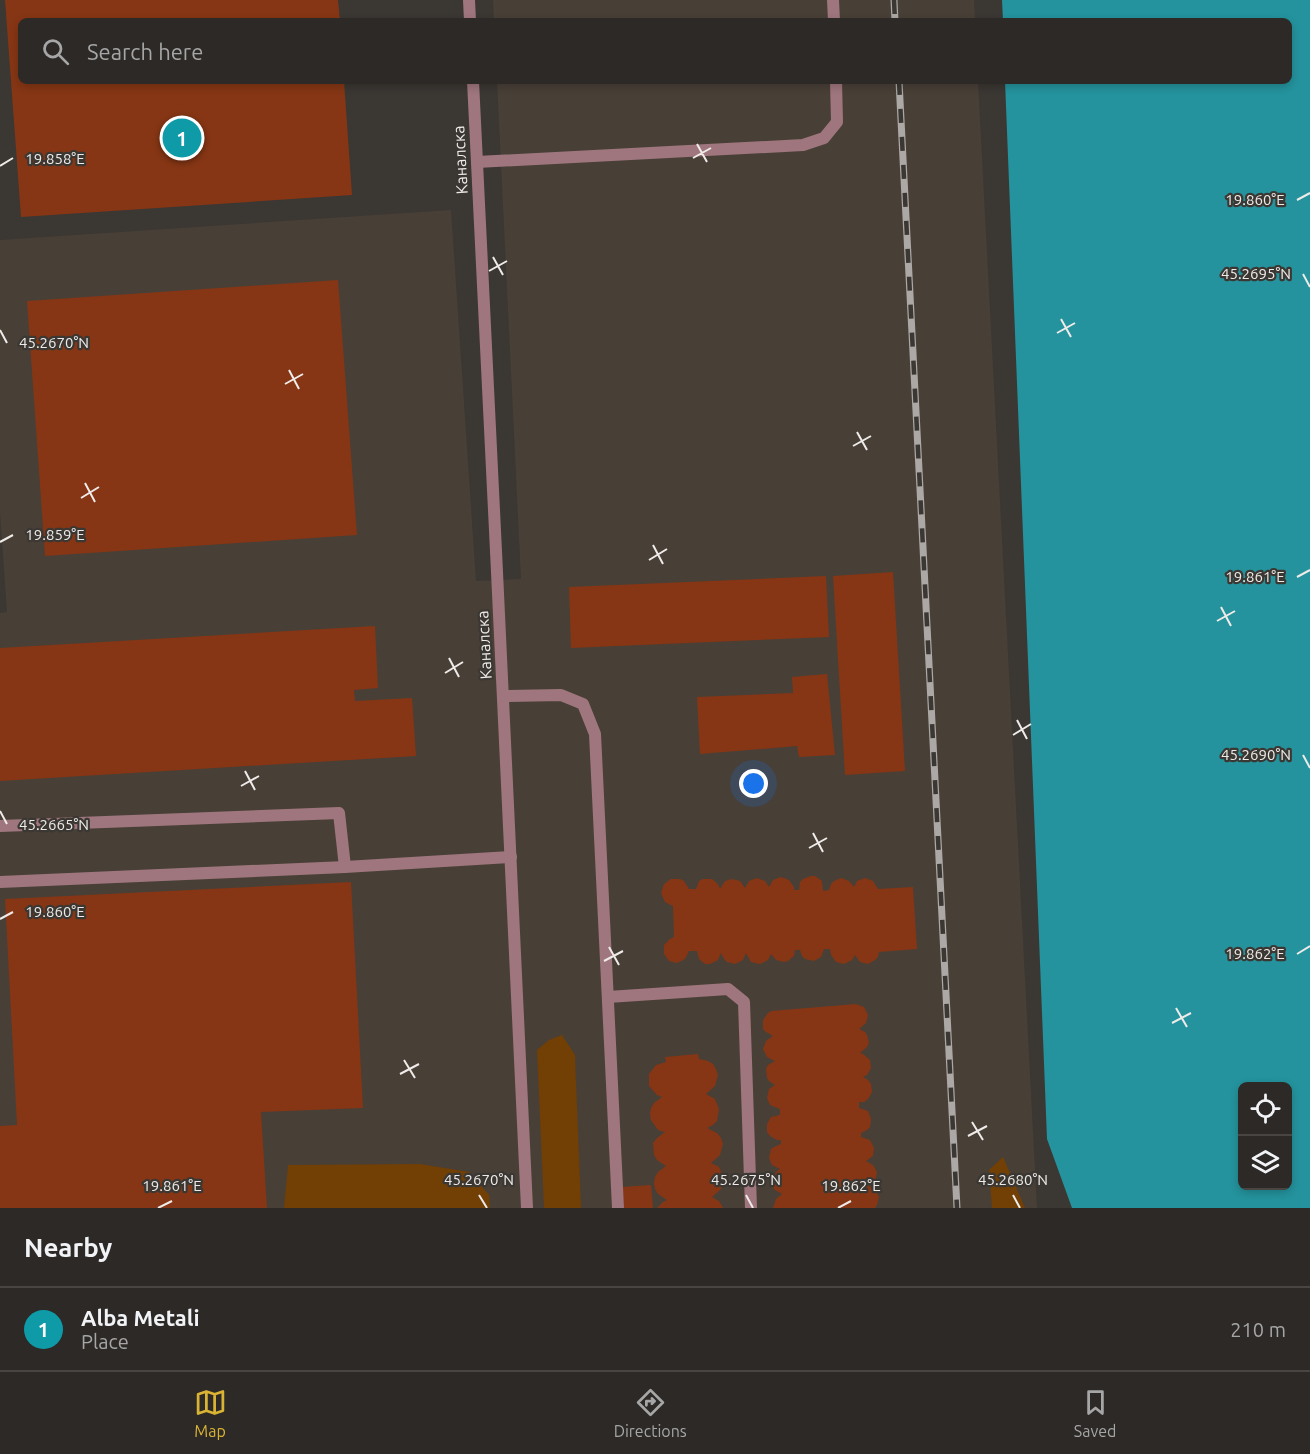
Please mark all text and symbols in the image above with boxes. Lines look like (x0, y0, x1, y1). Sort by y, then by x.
search box (18, 18, 1292, 84)
icon: search (39, 35, 72, 68)
text: Search here (87, 39, 203, 64)
pin: 1 (162, 116, 201, 160)
street label: Каналска (449, 125, 471, 195)
text: 19.858°E (25, 150, 85, 167)
text: 19.860°E (1225, 191, 1285, 208)
text: 45.2695°N (1221, 265, 1291, 282)
text: 45.2670°N (19, 334, 89, 351)
text: 19.859°E (25, 526, 85, 543)
text: 19.861°E (1225, 568, 1285, 585)
street label: Каналска (473, 610, 495, 680)
text: 45.2690°N (1221, 746, 1291, 763)
your location (739, 769, 768, 798)
text: 45.2665°N (19, 816, 89, 833)
text: 19.860°E (25, 903, 85, 920)
text: 19.862°E (1225, 945, 1285, 962)
map controls (1238, 1082, 1292, 1190)
button: locate (1238, 1082, 1292, 1136)
button: layers (1238, 1136, 1292, 1190)
text: 45.2670°N (444, 1171, 514, 1188)
text: 45.2675°N (711, 1171, 781, 1188)
text: 45.2680°N (978, 1171, 1048, 1188)
text: 19.861°E (142, 1177, 202, 1194)
text: 19.862°E (821, 1177, 881, 1194)
text: Nearby (24, 1233, 112, 1262)
text: Alba Metali (81, 1305, 200, 1330)
text: 1 (38, 1318, 49, 1341)
text: 210 m (1230, 1318, 1286, 1341)
text: Place (81, 1330, 129, 1353)
tab: Map (194, 1386, 227, 1440)
tab: Directions (614, 1386, 687, 1440)
tab: Saved (1074, 1386, 1116, 1440)

